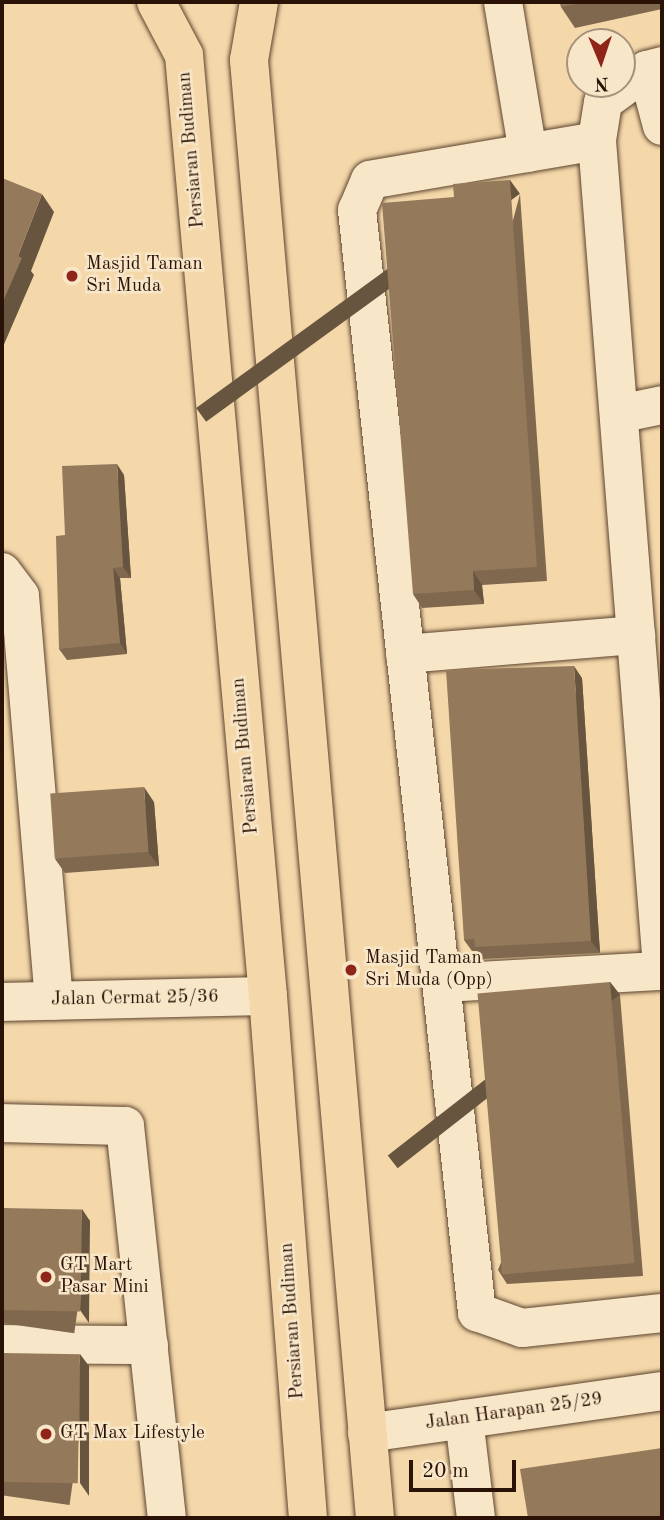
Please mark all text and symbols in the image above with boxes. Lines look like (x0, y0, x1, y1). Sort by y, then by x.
north arrow (566, 28, 636, 98)
street label: Persiaran Budiman (174, 71, 210, 229)
text: N (594, 73, 609, 92)
place label: Masjid Taman Sri Muda (86, 254, 203, 298)
marker: Masjid Taman Sri Muda (64, 268, 80, 284)
street label: Persiaran Budiman (228, 677, 264, 835)
place label: Masjid Taman Sri Muda (Opp) (365, 948, 493, 992)
marker: Masjid Taman Sri Muda (Opp) (343, 962, 359, 978)
street label: Jalan Cermat 25/36 (51, 986, 219, 1012)
street label: Persiaran Budiman (276, 1242, 310, 1400)
place label: GT Mart Pasar Mini (60, 1255, 149, 1299)
marker: GT Mart Pasar Mini (38, 1269, 54, 1285)
street label: Jalan Harapan 25/29 (424, 1388, 604, 1436)
place label: GT Max Lifestyle (60, 1423, 205, 1445)
marker: GT Max Lifestyle (38, 1426, 54, 1442)
scale bar (412, 1446, 519, 1490)
text: 20 m (422, 1461, 469, 1482)

